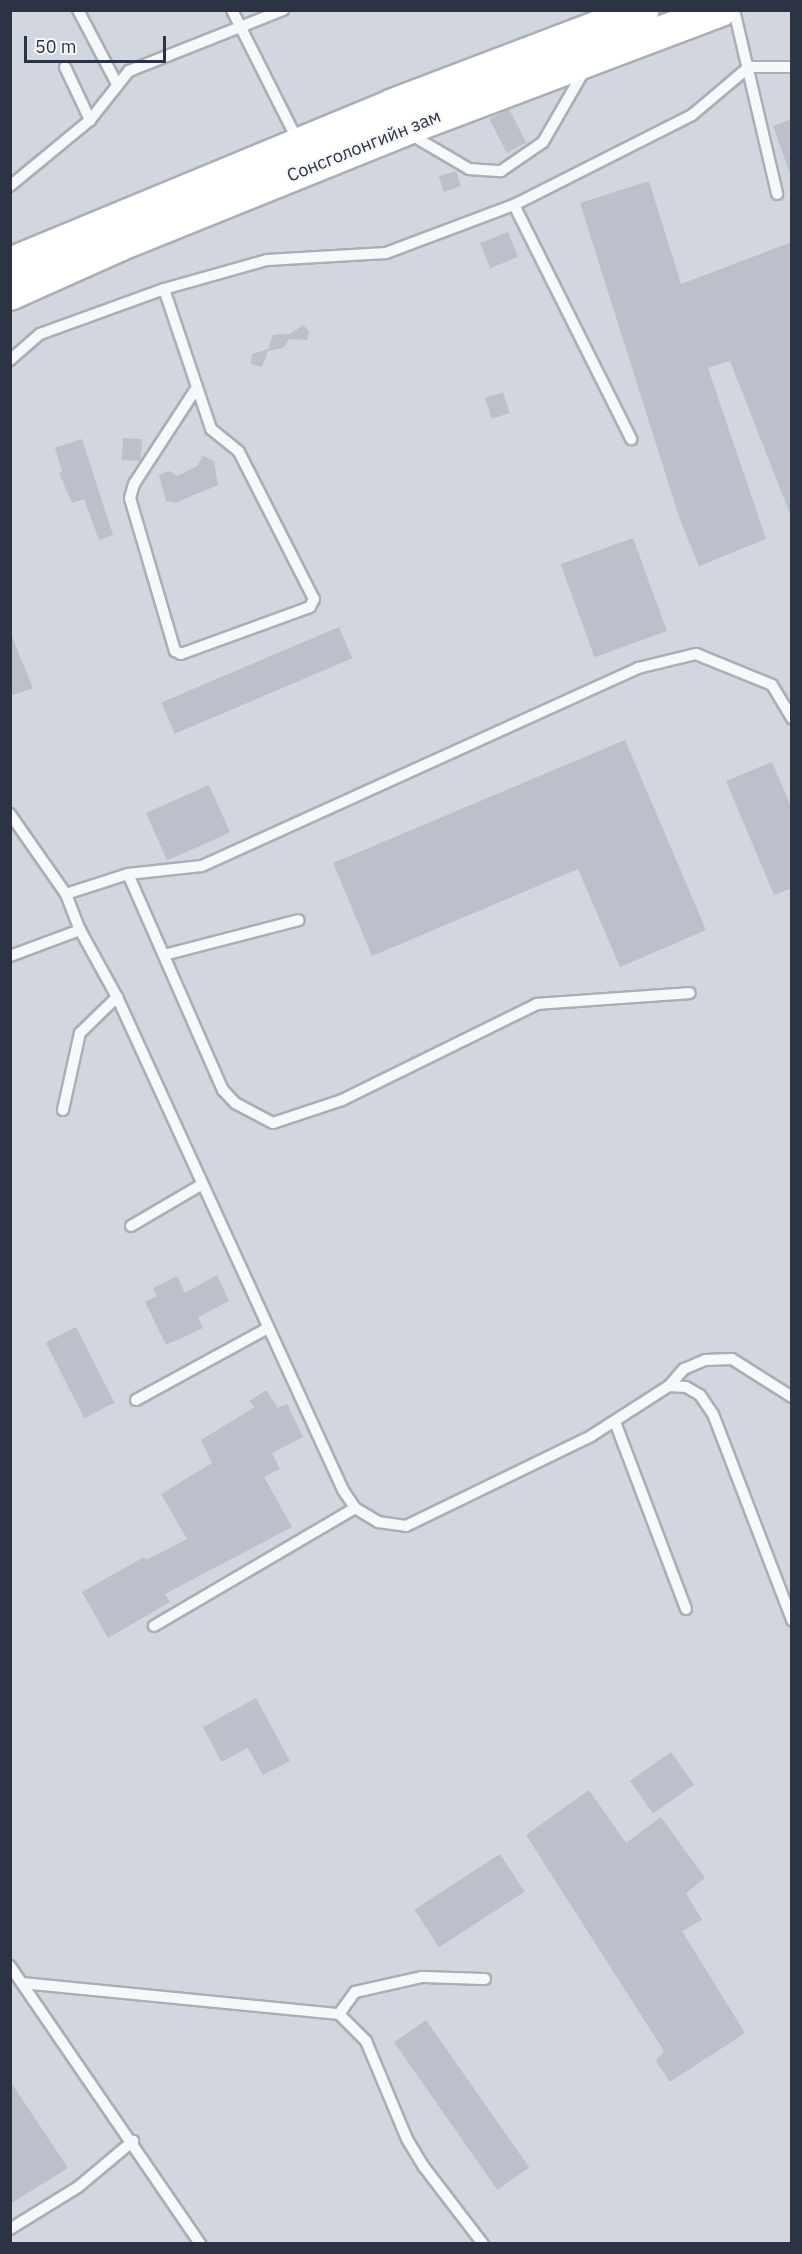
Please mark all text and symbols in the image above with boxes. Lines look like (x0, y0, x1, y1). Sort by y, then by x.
scale bar (27, 24, 170, 62)
text: 50 m (35, 35, 77, 58)
street label: Сонсголонгийн зам (284, 105, 444, 187)

